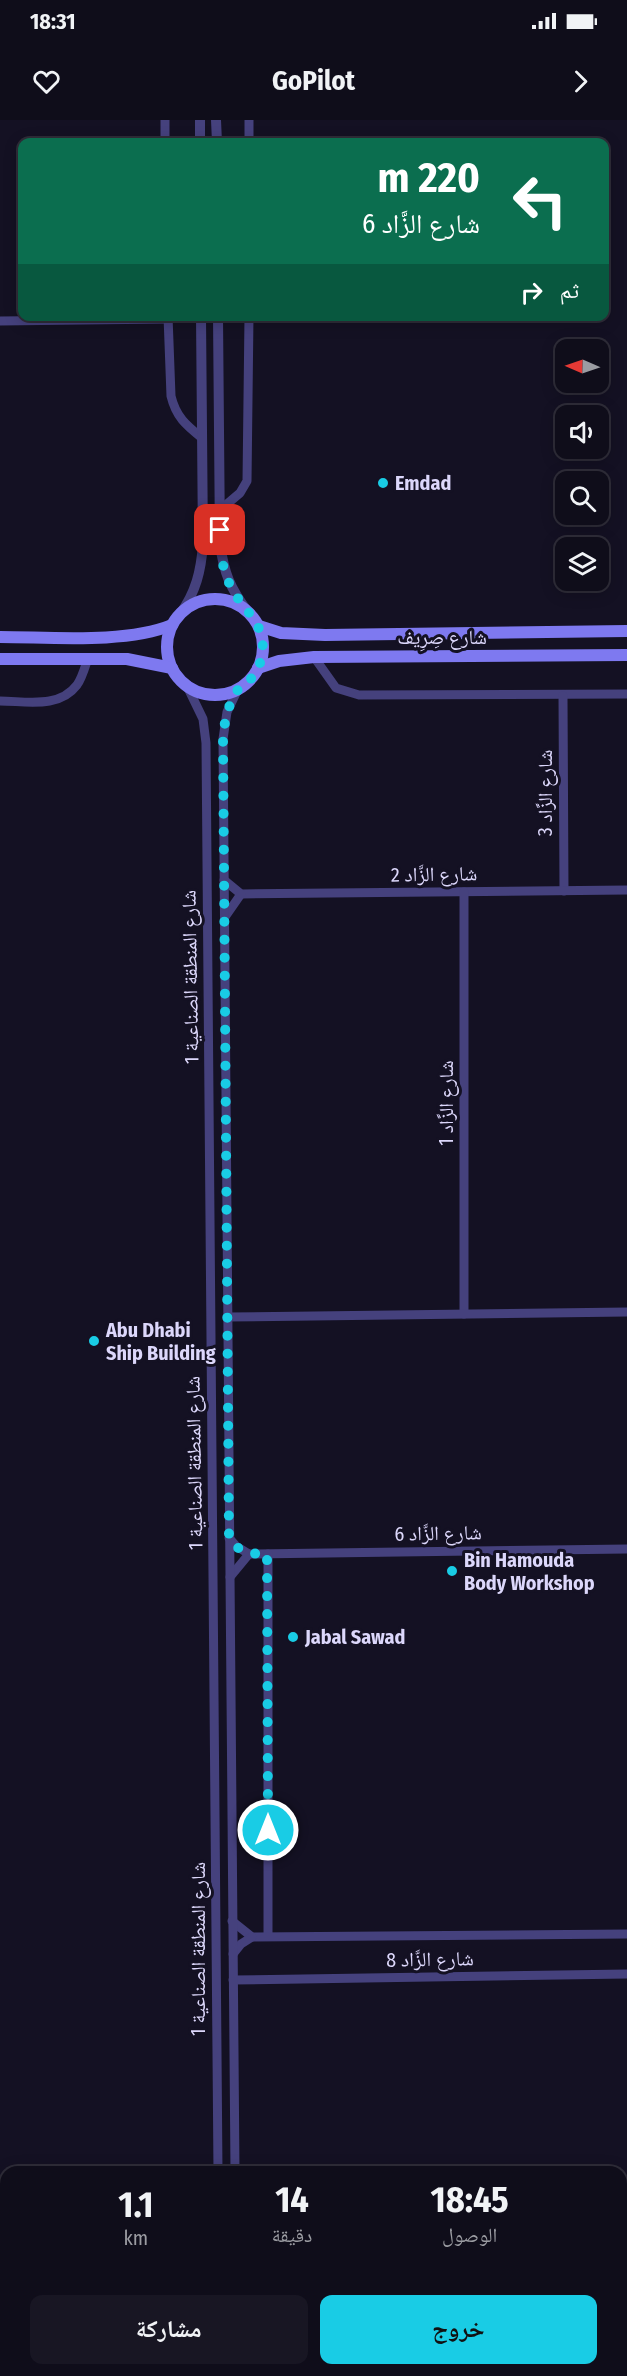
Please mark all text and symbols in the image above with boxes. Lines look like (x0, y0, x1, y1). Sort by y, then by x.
text: 18:31 (30, 8, 76, 35)
icon: heart (30, 65, 63, 98)
text: GoPilot (272, 65, 355, 97)
icon: forward (564, 65, 597, 98)
text: 220 m (377, 153, 480, 203)
icon: left (501, 162, 579, 240)
text: شارع الزَّاد 6 (362, 208, 480, 240)
icon: right (515, 276, 548, 309)
text: ثم (560, 277, 579, 304)
north arrow (555, 339, 609, 393)
map controls (555, 339, 609, 591)
button: sound (555, 405, 609, 459)
place label: Emdad (395, 471, 451, 495)
button: search (555, 471, 609, 525)
marker: Emdad (376, 476, 390, 490)
pin (194, 504, 245, 555)
icon: arrive (203, 513, 236, 546)
button: layers (555, 537, 609, 591)
street label: شارع صِرِيف (397, 625, 487, 652)
street label: شارع الزَّاد 3 (533, 750, 558, 836)
street label: شارع الزَّاد 2 (391, 861, 477, 888)
street label: شارع المنطقة الصناعية 1 (176, 890, 205, 1064)
street label: شارع الزَّاد 1 (434, 1060, 459, 1146)
place label: Abu Dhabi Ship Building (105, 1318, 216, 1365)
marker: Abu Dhabi Ship Building (87, 1334, 101, 1348)
street label: شارع المنطقة الصناعية 1 (180, 1376, 209, 1550)
street label: شارع الزَّاد 6 (394, 1520, 482, 1547)
place label: Bin Hamouda Body Workshop (464, 1548, 595, 1595)
marker: Bin Hamouda Body Workshop (445, 1564, 459, 1578)
place label: Jabal Sawad (304, 1625, 405, 1649)
marker: Jabal Sawad (286, 1630, 300, 1644)
position arrow (236, 1798, 300, 1862)
street label: شارع المنطقة الصناعية 1 (186, 1862, 211, 2036)
street label: شارع الزَّاد 8 (386, 1946, 474, 1973)
text: 14 (275, 2178, 309, 2222)
text: 18:45 (431, 2178, 509, 2222)
text: 1.1 (118, 2183, 153, 2227)
text: دقيقة (272, 2223, 312, 2247)
text: الوصول (442, 2223, 497, 2247)
text: km (124, 2226, 148, 2250)
button: مشاركة (30, 2295, 308, 2364)
button: خروج (320, 2295, 597, 2364)

